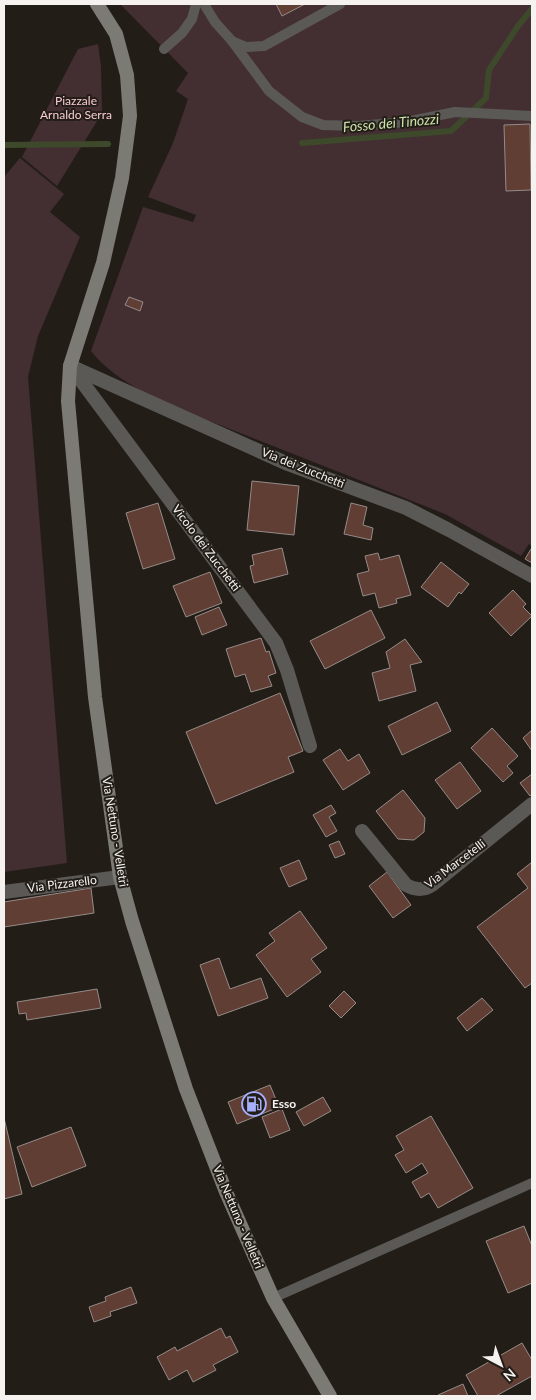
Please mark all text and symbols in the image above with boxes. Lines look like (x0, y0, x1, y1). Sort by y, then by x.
park label: Piazzale Arnaldo Serra (40, 93, 112, 122)
water label: Fosso dei Tinozzi (342, 110, 441, 135)
street label: Via dei Zucchetti (259, 444, 347, 491)
street label: Vicolo dei Zucchetti (169, 502, 244, 594)
street label: Via Nettuno - Velletri (99, 776, 132, 888)
street label: Via Marcetelli (421, 836, 488, 891)
street label: Via Pizzarello (26, 872, 98, 895)
fuel station icon: Esso (241, 1091, 267, 1117)
place label: Esso (272, 1096, 296, 1111)
street label: Via Nettuno - Velletri (210, 1163, 267, 1271)
north arrow (476, 1340, 526, 1390)
text: N (500, 1365, 520, 1385)

